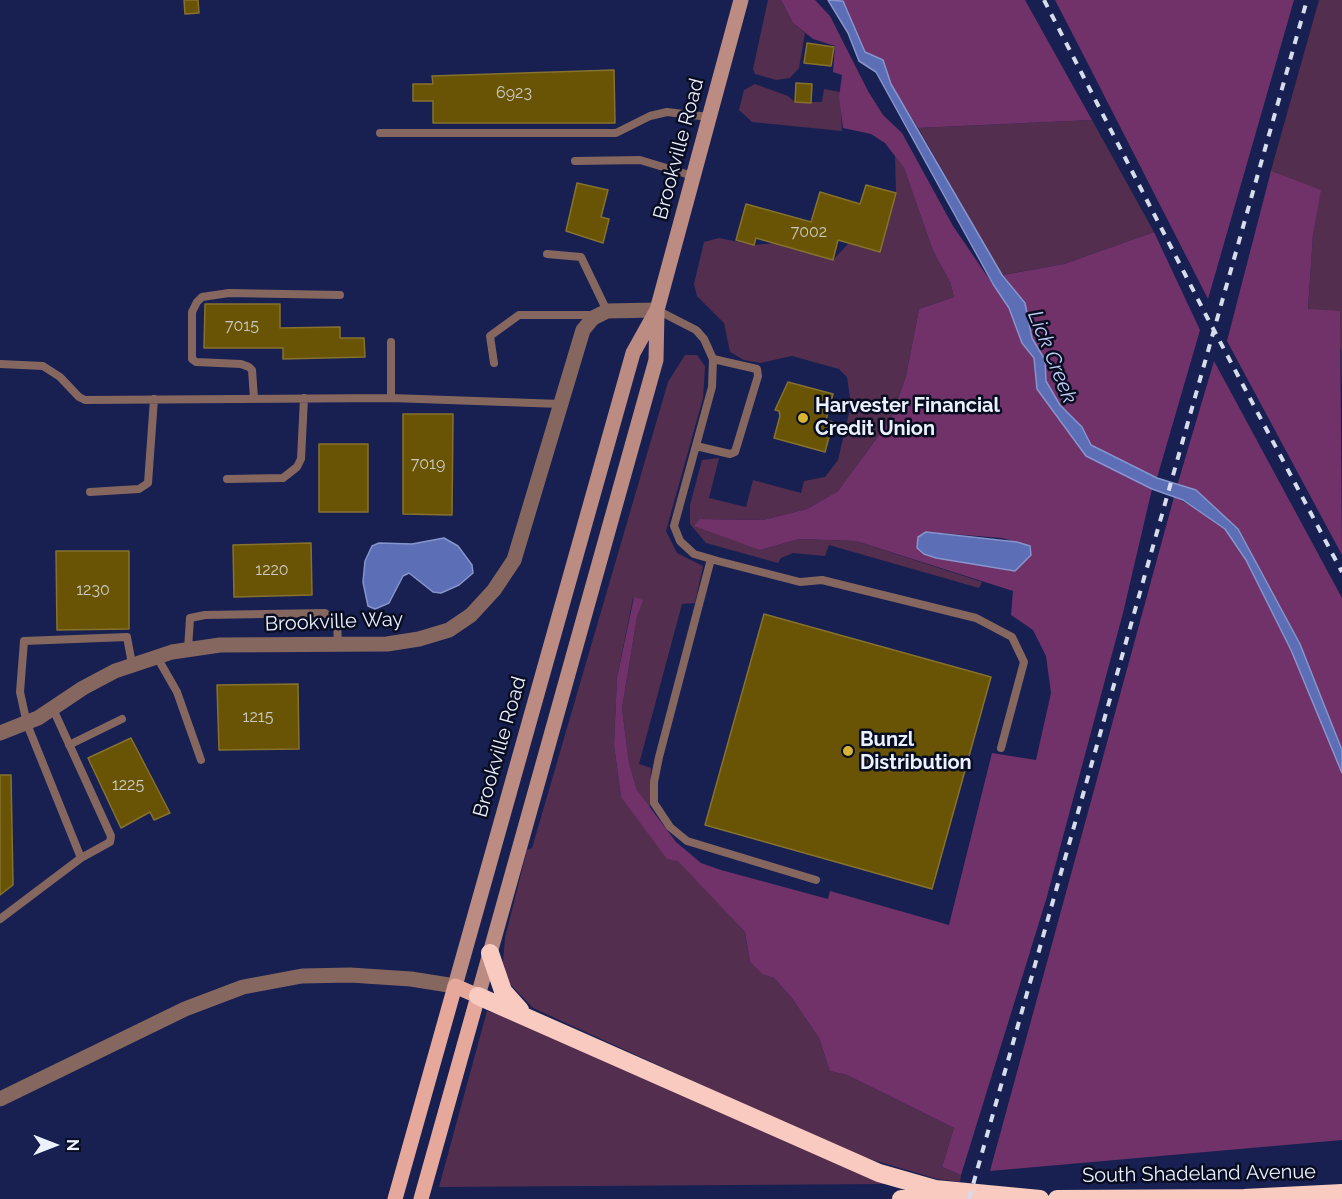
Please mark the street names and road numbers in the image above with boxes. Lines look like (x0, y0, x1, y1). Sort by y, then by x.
street label: Brookville Road (649, 76, 709, 222)
street label: Brookville Way (264, 608, 404, 636)
street label: Brookville Road (468, 674, 532, 820)
street label: South Shadeland Avenue (1082, 1160, 1316, 1188)

